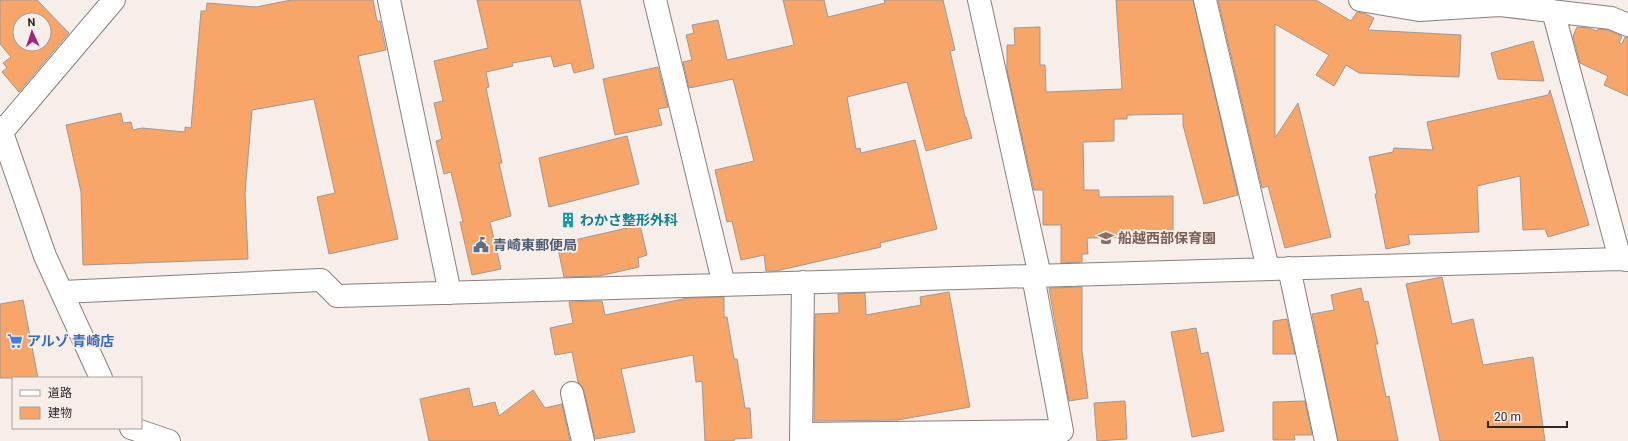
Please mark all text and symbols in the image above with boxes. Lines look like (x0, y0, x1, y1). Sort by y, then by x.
north arrow (12, 12, 52, 52)
text: N (27, 16, 36, 29)
building icon: わかさ整形外科 (559, 211, 577, 229)
place label: わかさ整形外科 (580, 212, 678, 228)
school or university icon: 船越西部保育園 (1097, 229, 1115, 247)
place label: 船越西部保育園 (1118, 230, 1216, 246)
public building icon: 青崎東郵便局 (472, 236, 490, 254)
place label: 青崎東郵便局 (493, 237, 577, 253)
supermarket icon: アルゾ 青崎店 (6, 332, 24, 350)
place label: アルゾ 青崎店 (27, 333, 114, 349)
legend (12, 377, 142, 429)
text: 道路 (48, 386, 72, 400)
scale bar (1488, 403, 1567, 429)
text: 建物 (48, 406, 72, 420)
text: 20 m (1494, 410, 1521, 424)

